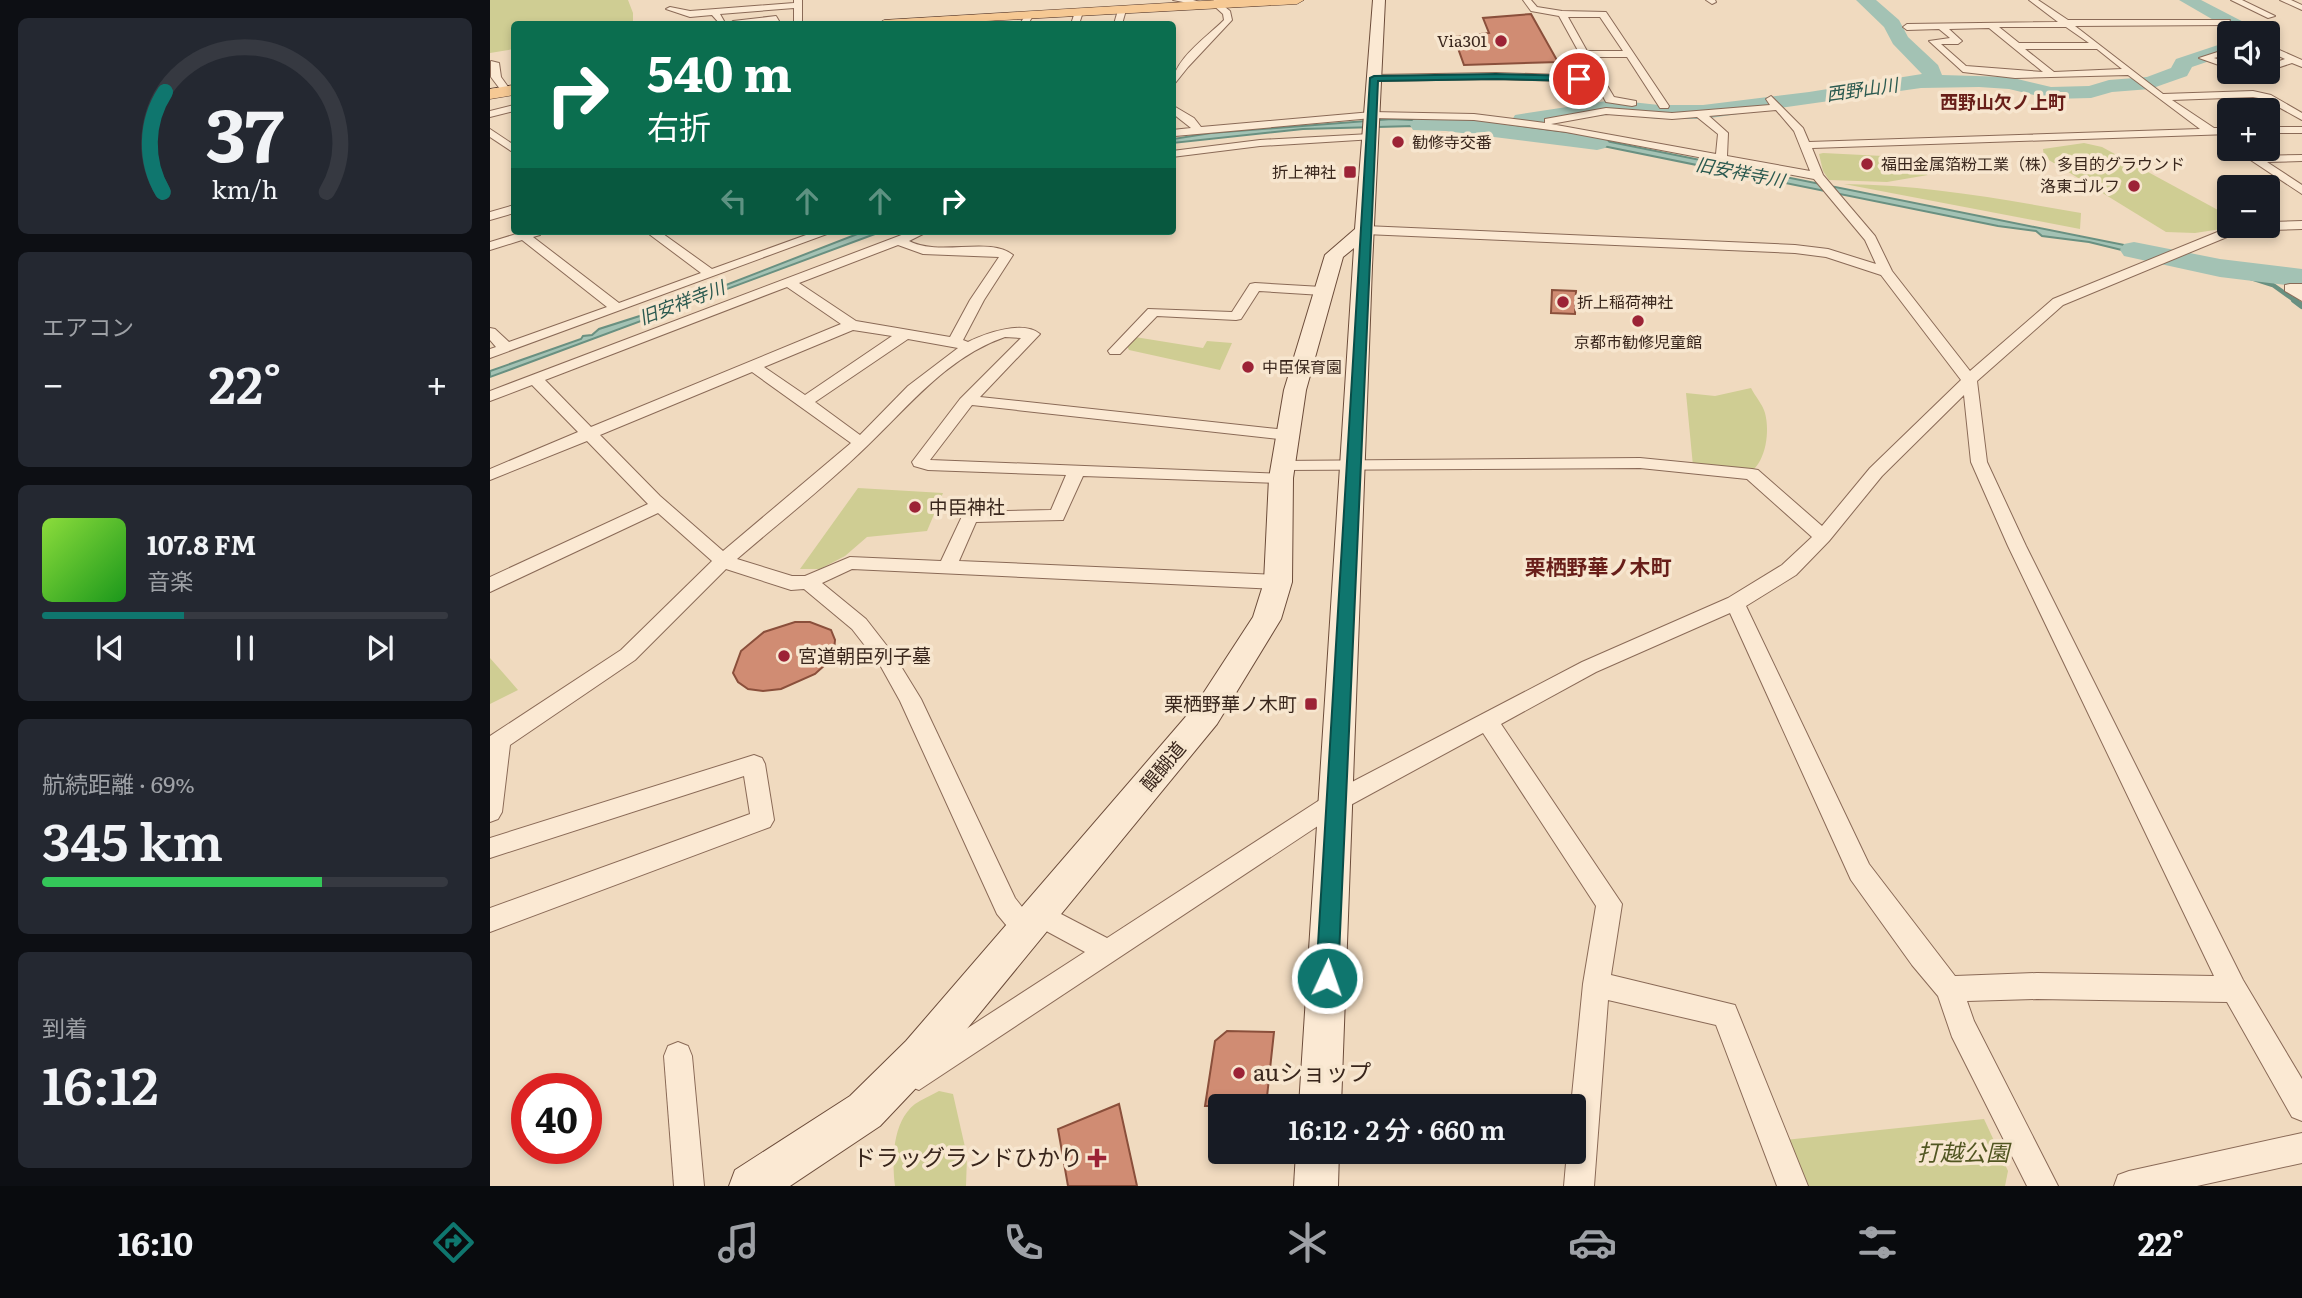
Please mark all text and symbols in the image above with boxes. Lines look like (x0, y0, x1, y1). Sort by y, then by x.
map controls (2217, 21, 2280, 238)
button: sound (2217, 21, 2280, 84)
place label: Via301 (1437, 28, 1487, 52)
marker: Via301 (1493, 33, 1509, 49)
text: 540 m (647, 34, 792, 107)
icon: right (532, 49, 623, 140)
pin (1549, 49, 1609, 109)
icon: arrive (1560, 60, 1598, 98)
water label: 西野山川 (1824, 70, 1901, 107)
text: 37 (206, 76, 285, 184)
district label: 西野山欠ノ上町 (1940, 88, 2066, 115)
button: + (2217, 98, 2280, 161)
text: 右折 (647, 101, 711, 149)
place label: 勧修寺交番 (1412, 129, 1492, 153)
marker: 勧修寺交番 (1390, 134, 1406, 150)
water label: 旧安祥寺川 (1694, 150, 1789, 194)
place label: 福田金属箔粉工業（株）多目的グラウンド (1881, 151, 2185, 175)
marker: 福田金属箔粉工業（株）多目的グラウンド (1859, 156, 1875, 172)
place label: 折上神社 (1272, 159, 1336, 183)
marker: 折上神社 (1342, 164, 1358, 180)
text: km/h (212, 170, 278, 207)
place label: 洛東ゴルフ (2040, 173, 2120, 197)
button: − (2217, 175, 2280, 238)
marker: 洛東ゴルフ (2126, 178, 2142, 194)
icon: left (715, 182, 753, 220)
icon: ahead (788, 182, 826, 220)
icon: ahead (861, 182, 899, 220)
icon: right (934, 182, 972, 220)
water label: 旧安祥寺川 (635, 272, 730, 330)
place label: 折上稲荷神社 (1577, 289, 1673, 313)
marker: 折上稲荷神社 (1555, 294, 1571, 310)
text: エアコン (42, 309, 134, 343)
marker: 京都市勧修児童館 (1630, 313, 1646, 329)
place label: 京都市勧修児童館 (1574, 329, 1702, 353)
text: 22° (208, 343, 282, 420)
text: − (42, 353, 64, 410)
text: + (426, 353, 448, 410)
place label: 中臣保育園 (1262, 354, 1342, 378)
marker: 中臣保育園 (1240, 359, 1256, 375)
place label: 中臣神社 (929, 492, 1005, 520)
marker: 中臣神社 (907, 499, 923, 515)
text: 107.8 FM (147, 524, 256, 563)
district label: 栗栖野華ノ木町 (1525, 550, 1672, 581)
text: 音楽 (147, 563, 193, 597)
icon: previous (91, 629, 129, 667)
icon: pause (226, 629, 264, 667)
icon: next (361, 629, 399, 667)
place label: 宮道朝臣列子墓 (798, 641, 931, 669)
marker: 宮道朝臣列子墓 (776, 648, 792, 664)
place label: 栗栖野華ノ木町 (1164, 689, 1297, 717)
marker: 栗栖野華ノ木町 (1303, 696, 1319, 712)
street label: 醍醐道 (1133, 735, 1191, 796)
text: 航続距離 · 69% (42, 766, 195, 800)
text: 345 km (42, 800, 223, 877)
position arrow (1290, 941, 1364, 1015)
text: 到着 (42, 1010, 88, 1044)
text: 16:12 (42, 1044, 159, 1121)
place label: auショップ (1253, 1054, 1371, 1088)
marker: auショップ (1231, 1065, 1247, 1081)
speed limit sign: 40 (511, 1073, 602, 1164)
text: 16:12 · 2 分 · 660 m (1289, 1109, 1506, 1148)
park label: 打越公園 (1917, 1134, 2012, 1168)
place label: ドラッグランドひかり (853, 1139, 1083, 1173)
marker: ドラッグランドひかり (1089, 1150, 1105, 1166)
text: 16:10 (118, 1218, 193, 1266)
icon: directions (429, 1218, 478, 1267)
icon: music (714, 1218, 763, 1267)
icon: phone (999, 1218, 1048, 1267)
icon: climate (1283, 1218, 1332, 1267)
icon: car (1568, 1218, 1617, 1267)
icon: filters (1853, 1218, 1902, 1267)
text: 22° (2138, 1218, 2184, 1266)

